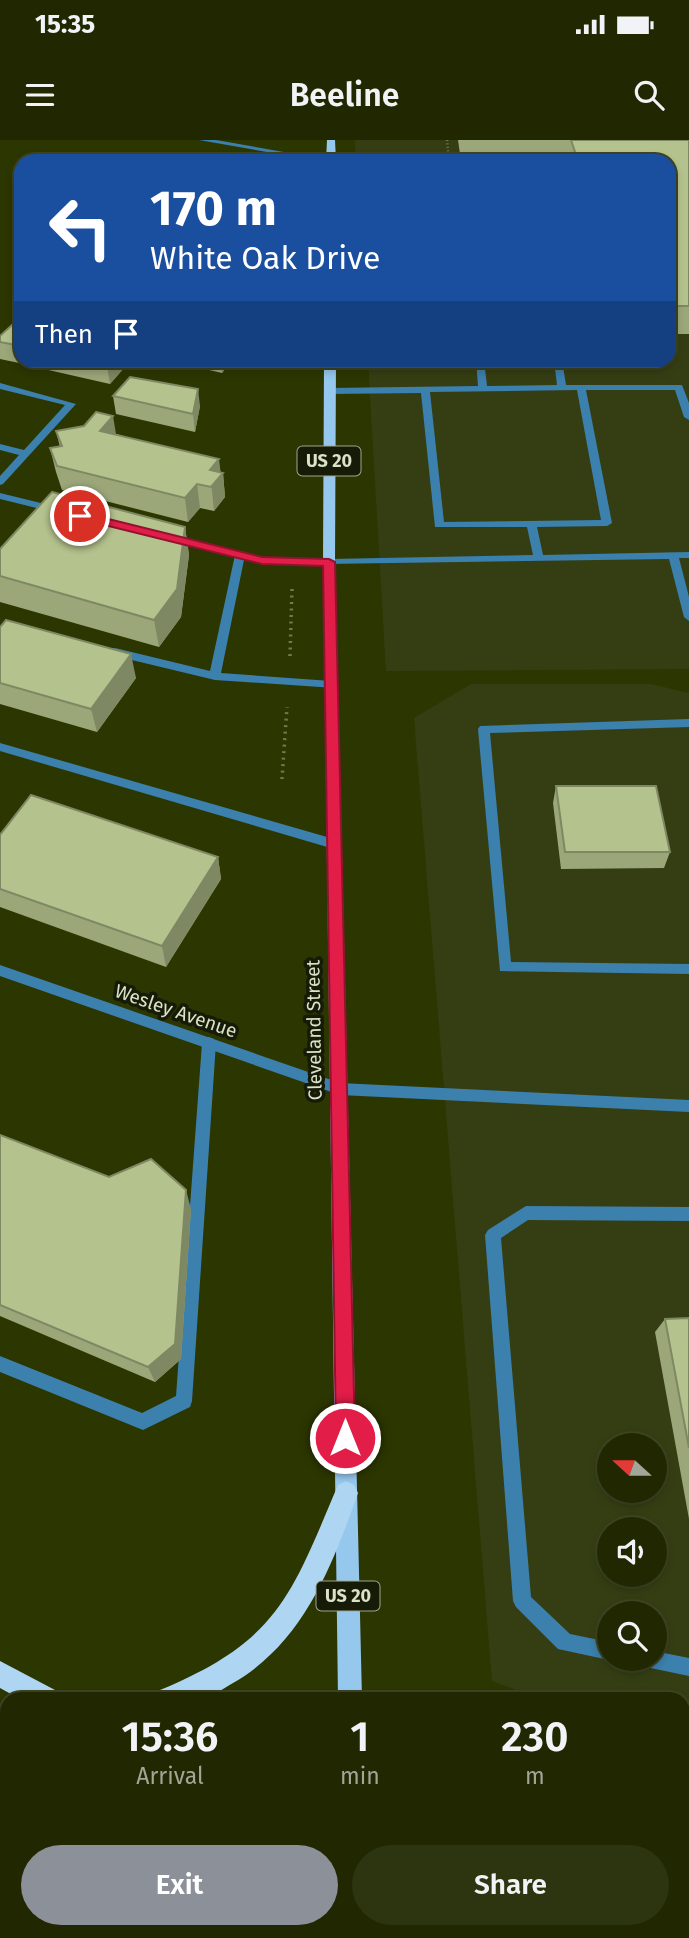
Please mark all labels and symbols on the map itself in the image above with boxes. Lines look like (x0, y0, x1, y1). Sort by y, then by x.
road number: US 20 (298, 446, 360, 475)
pin (50, 486, 110, 546)
street label: Cleveland Street (301, 959, 327, 1101)
street label: Wesley Avenue (112, 979, 240, 1043)
position arrow (308, 1401, 382, 1475)
north arrow (597, 1433, 667, 1503)
road number: US 20 (316, 1582, 380, 1610)

